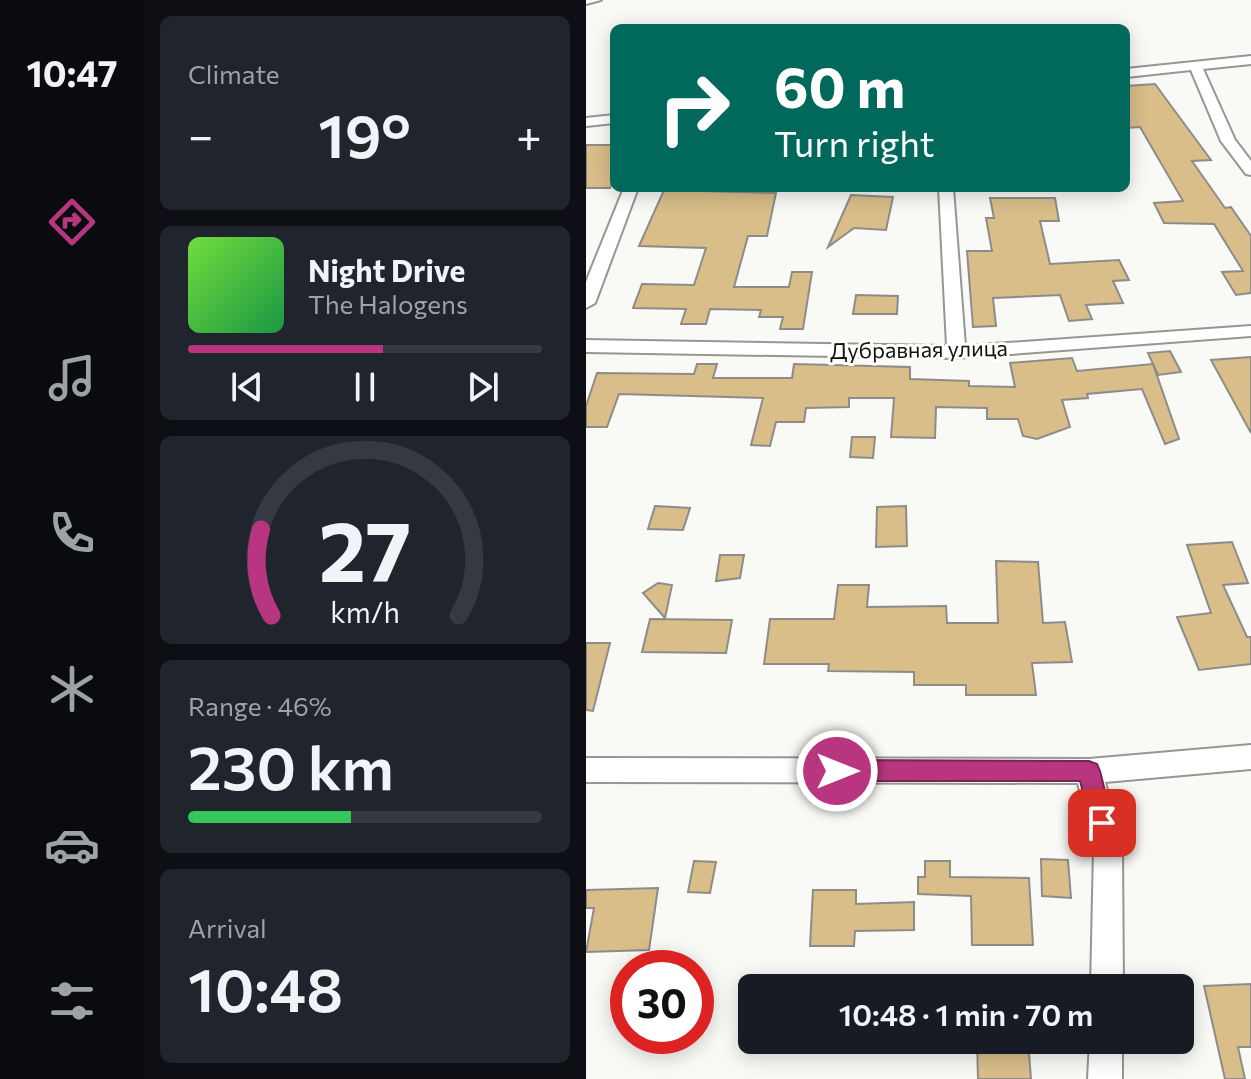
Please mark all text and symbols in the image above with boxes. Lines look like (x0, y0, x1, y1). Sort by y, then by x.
text: 10:47 (27, 50, 117, 94)
text: 60 m (774, 51, 905, 120)
icon: right (642, 56, 746, 160)
text: Climate (188, 58, 280, 89)
text: 19° (318, 97, 411, 170)
text: − (188, 107, 213, 161)
text: + (516, 107, 542, 161)
text: Turn right (774, 120, 935, 164)
icon: directions (44, 194, 100, 250)
text: Night Drive (308, 251, 465, 288)
text: The Halogens (308, 288, 468, 319)
street label: Дубравная улица (830, 334, 1008, 364)
icon: music (44, 350, 100, 406)
icon: previous (225, 365, 269, 409)
icon: pause (343, 365, 387, 409)
icon: next (461, 365, 505, 409)
text: 27 (319, 496, 411, 598)
icon: phone (44, 505, 100, 561)
text: km/h (330, 594, 400, 629)
icon: climate (44, 661, 100, 717)
text: Range · 46% (188, 690, 332, 721)
text: 230 km (188, 729, 394, 802)
position arrow (795, 729, 879, 813)
pin (1068, 789, 1136, 857)
icon: arrive (1080, 801, 1124, 845)
icon: car (44, 817, 100, 873)
text: Arrival (188, 912, 267, 943)
speed limit sign: 30 (610, 950, 714, 1054)
text: 10:48 (188, 951, 343, 1024)
icon: filters (44, 973, 100, 1029)
text: 10:48 · 1 min · 70 m (839, 995, 1093, 1032)

